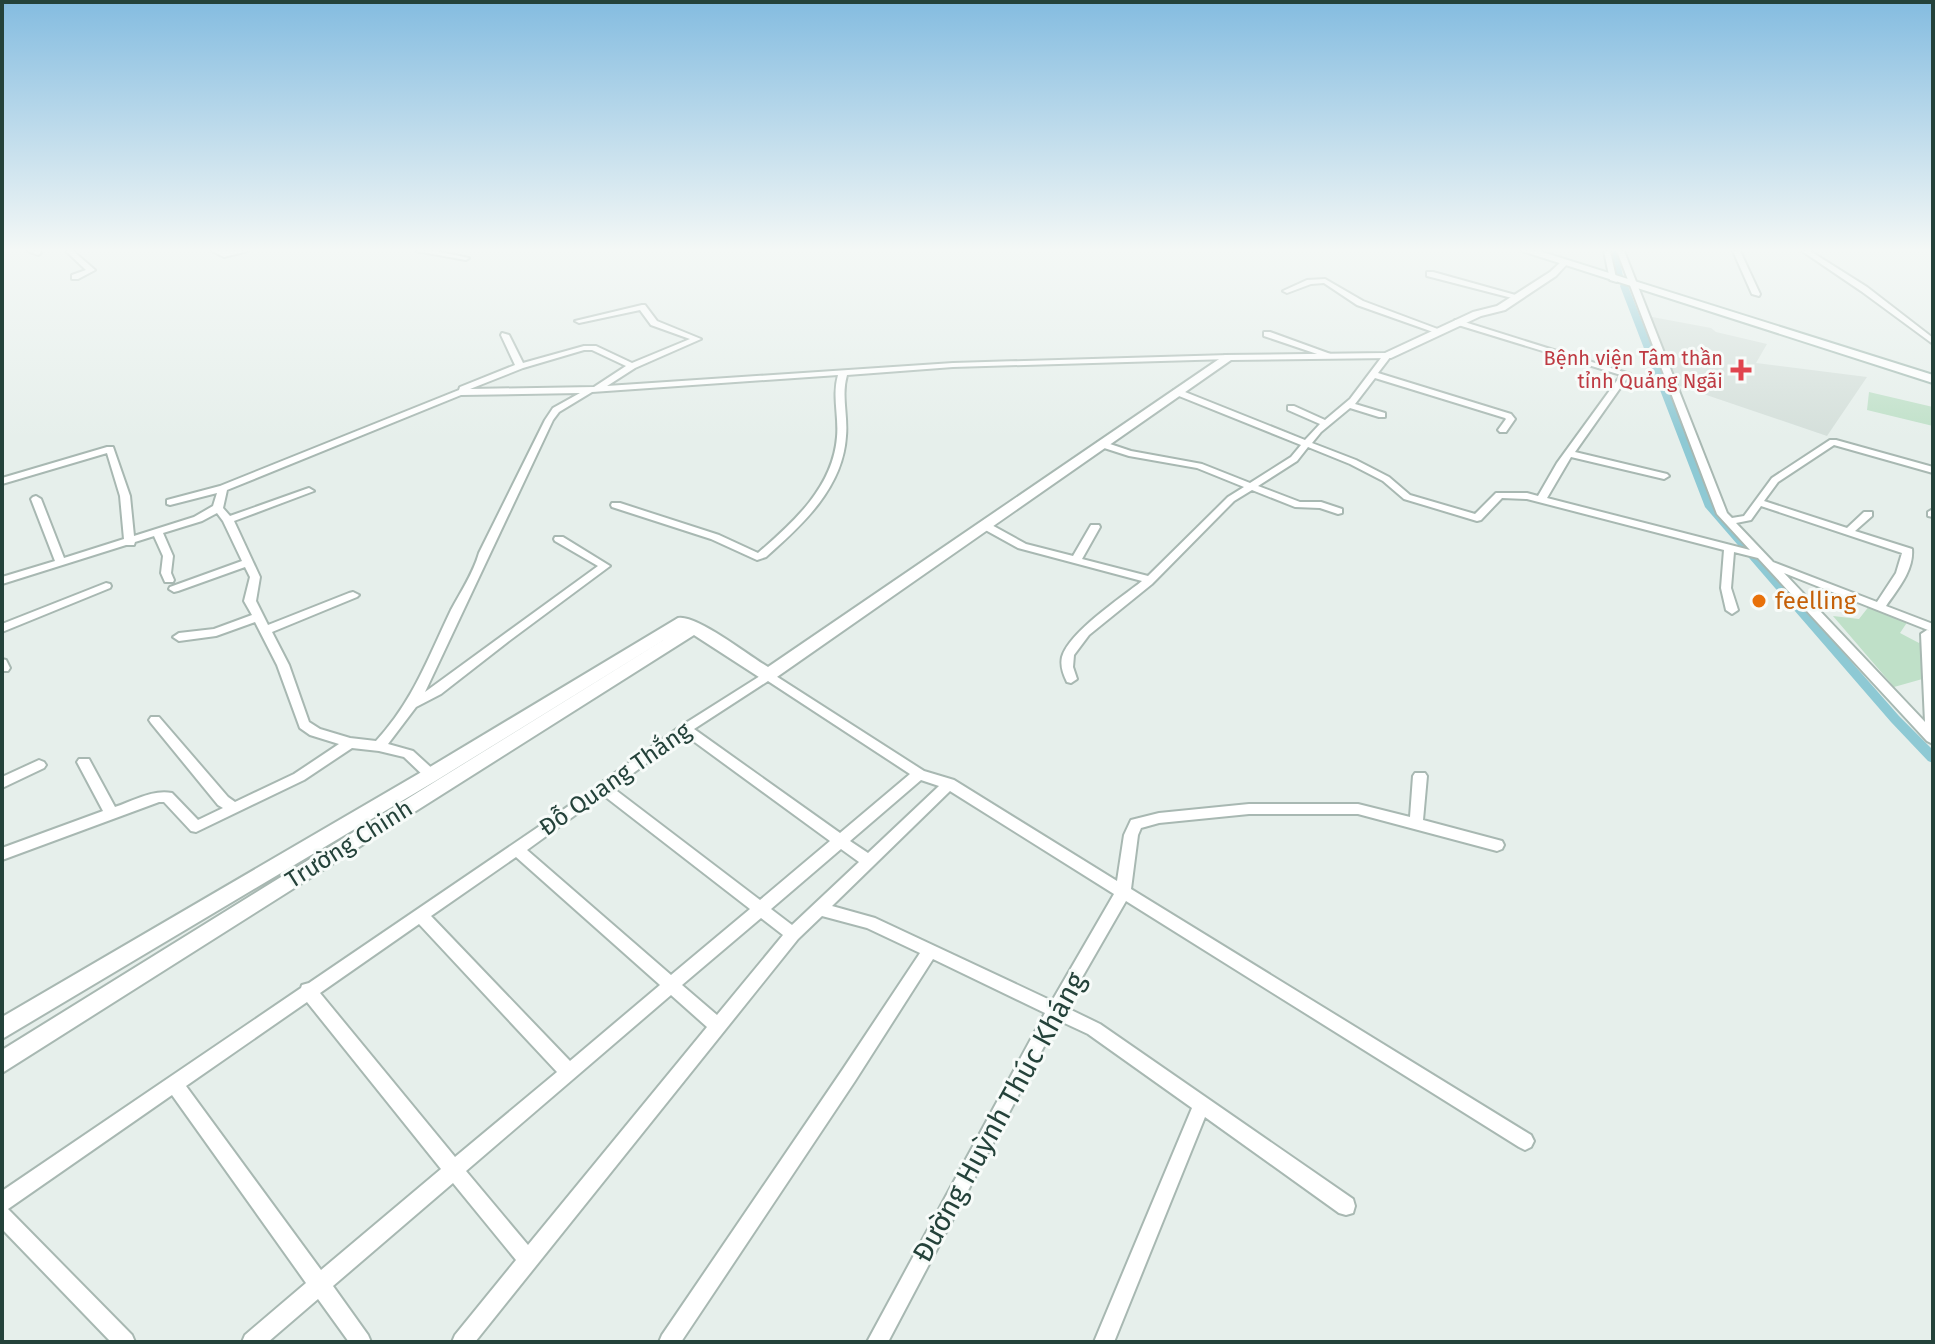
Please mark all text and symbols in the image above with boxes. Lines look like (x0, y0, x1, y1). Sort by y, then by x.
place label: Bệnh viện Tâm thần tỉnh Quảng Ngãi (1544, 346, 1723, 393)
marker: Bệnh viện Tâm thần tỉnh Quảng Ngãi (1730, 359, 1752, 381)
place label: feelling (1775, 587, 1857, 615)
marker: feelling (1750, 592, 1768, 610)
street label: Đỗ Quang Thắng (533, 715, 697, 842)
street label: Trường Chinh (280, 794, 418, 894)
street label: Đường Huỳnh Thúc Kháng (906, 966, 1093, 1268)

